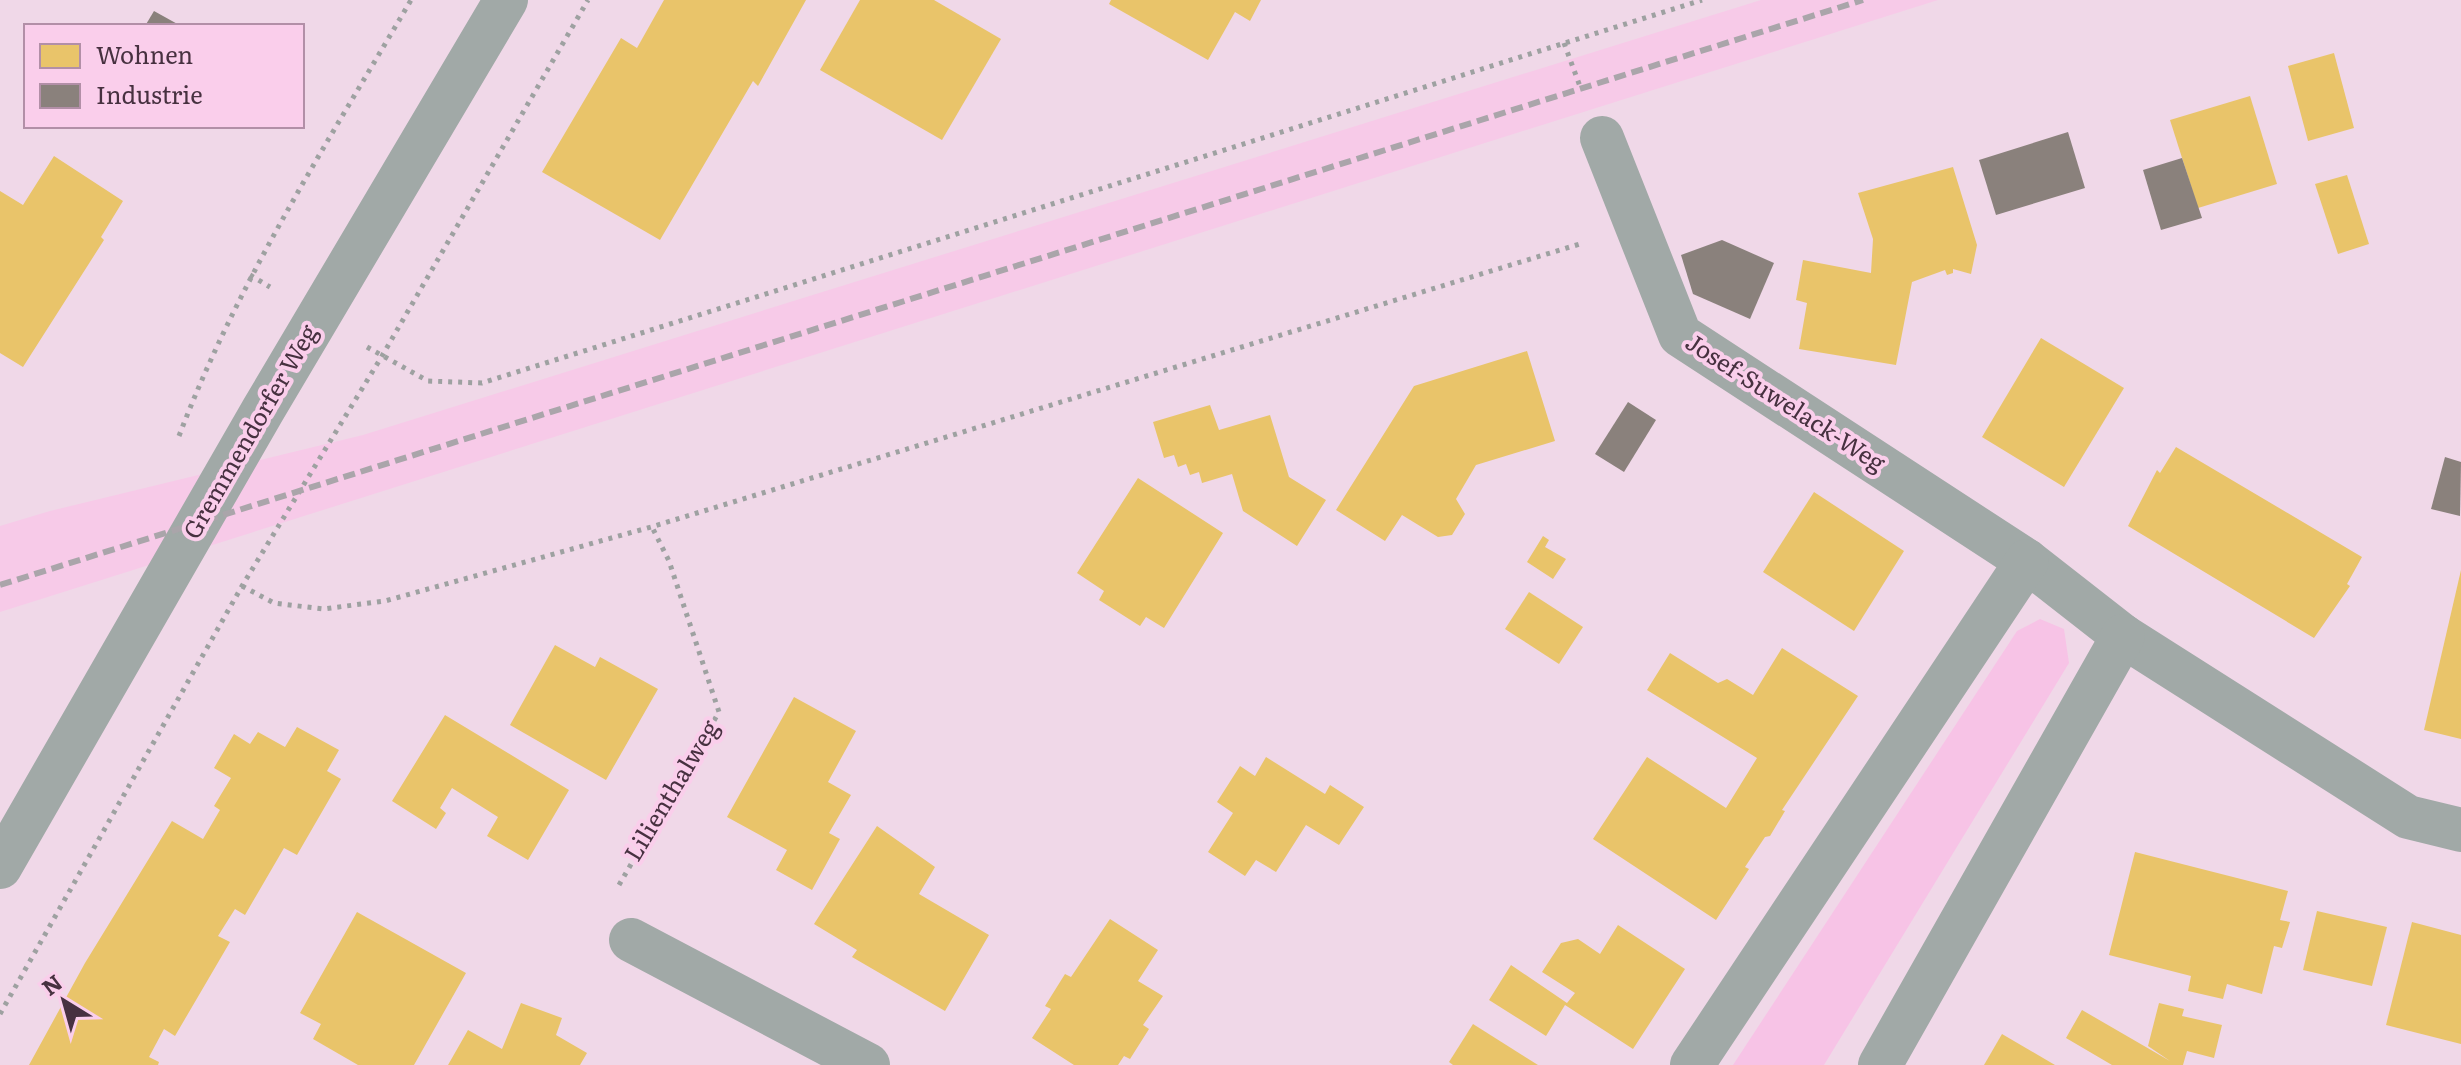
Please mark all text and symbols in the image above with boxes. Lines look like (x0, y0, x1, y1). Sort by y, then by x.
legend (24, 24, 304, 128)
text: Wohnen (96, 36, 193, 71)
text: Industrie (96, 76, 203, 111)
street label: Gremmendorfer Weg (173, 317, 325, 544)
street label: Josef-Suwelack-Weg (1680, 323, 1894, 479)
street label: Lilienthalweg (614, 712, 726, 867)
north arrow (24, 961, 104, 1041)
text: N (34, 965, 68, 1003)

